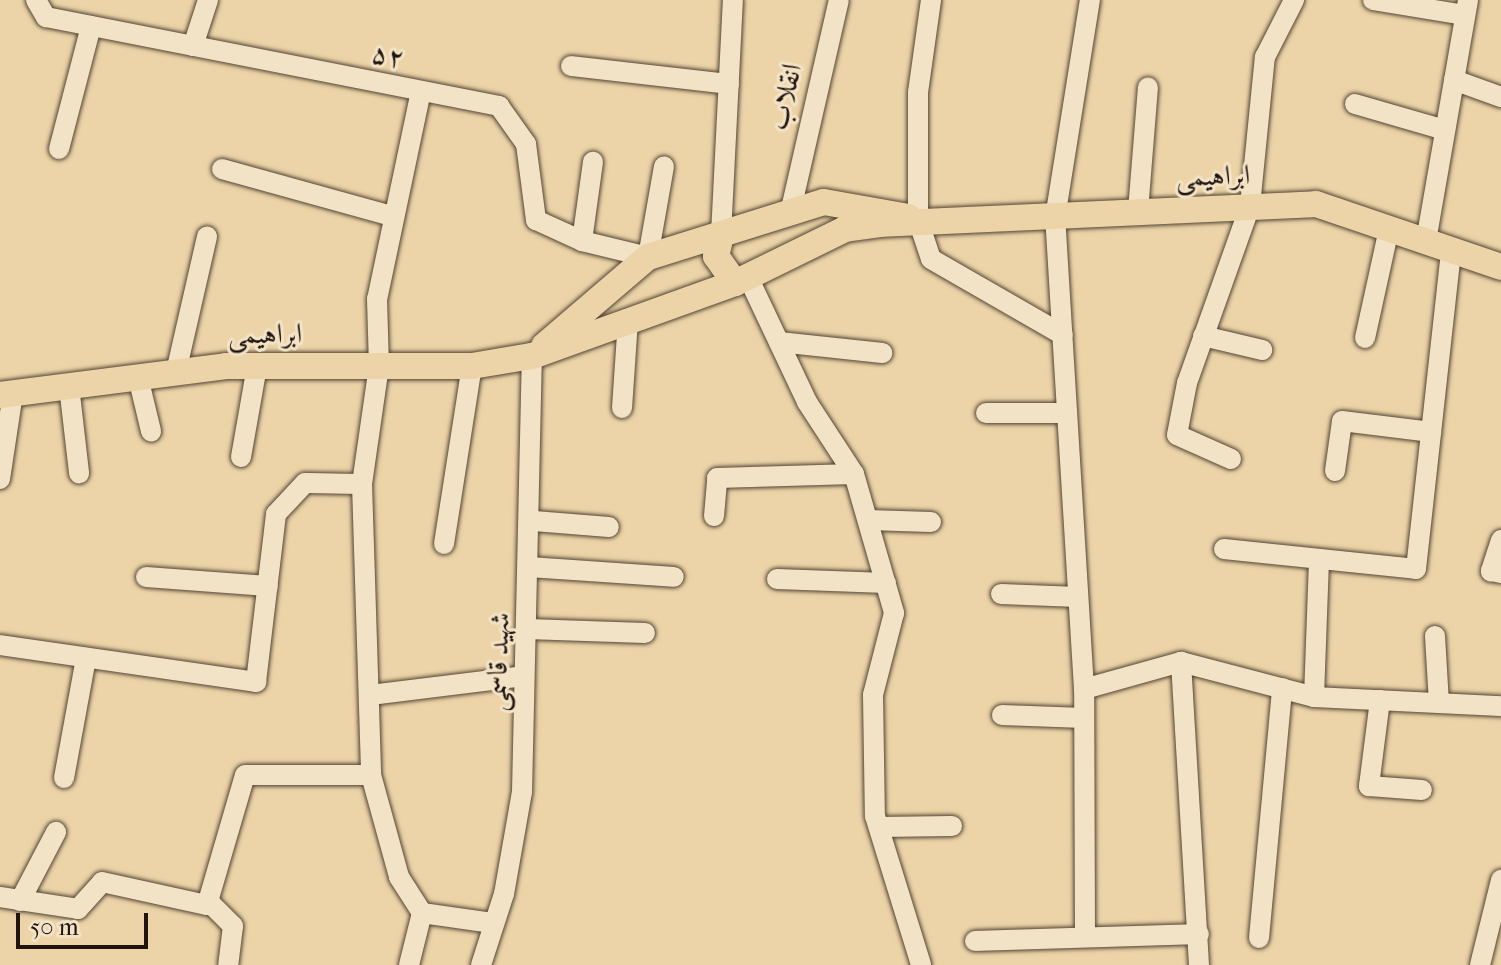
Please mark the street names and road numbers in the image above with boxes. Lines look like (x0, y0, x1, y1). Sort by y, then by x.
street label: ۵۲ (369, 36, 407, 76)
street label: انقلاب (761, 60, 809, 134)
street label: ابراهیمی (1175, 158, 1251, 194)
street label: ابراهیمی (228, 317, 302, 351)
street label: شهید قاسمی (479, 612, 517, 712)

